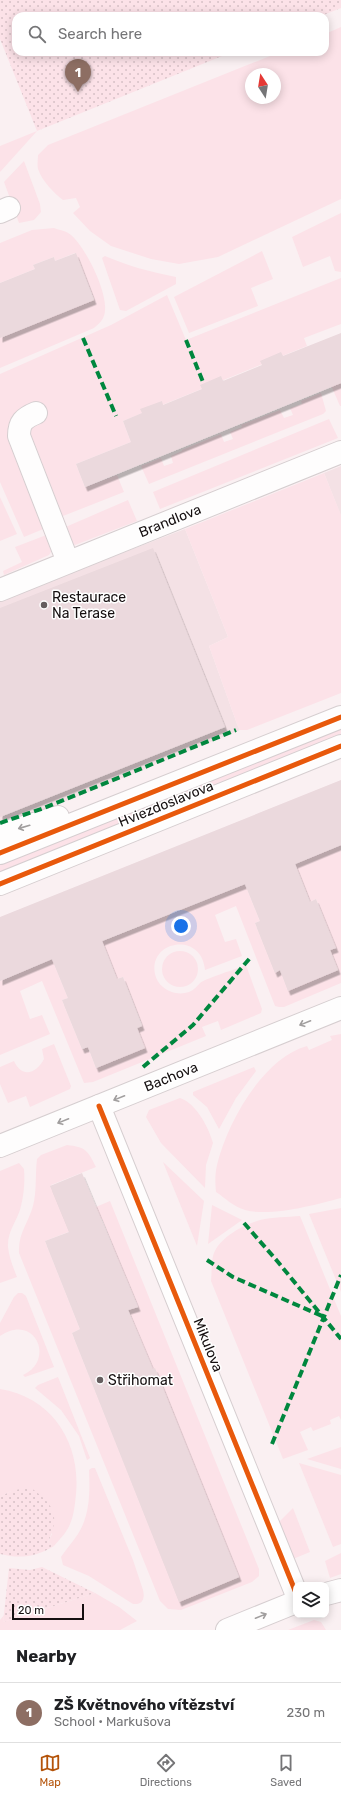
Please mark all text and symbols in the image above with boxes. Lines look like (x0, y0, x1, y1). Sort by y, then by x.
search box (12, 12, 329, 56)
icon: search (26, 23, 48, 45)
text: Search here (58, 25, 142, 43)
pin: 1 (65, 59, 91, 92)
north arrow (245, 68, 281, 104)
street label: Brandlova (136, 501, 204, 541)
place label: Restaurace Na Terase (52, 589, 126, 622)
marker: Restaurace Na Terase (39, 600, 49, 610)
street label: Hviezdoslavova (116, 777, 216, 831)
one-way arrow (18, 824, 31, 831)
your location (171, 916, 191, 936)
one-way arrow (299, 1019, 311, 1027)
street label: Bachova (142, 1059, 200, 1095)
one-way arrow (114, 1094, 126, 1102)
one-way arrow (57, 1117, 69, 1125)
street label: Mikulova (190, 1316, 226, 1374)
place label: Střihomat (108, 1372, 174, 1389)
marker: Střihomat (95, 1375, 105, 1385)
map controls (293, 1582, 329, 1618)
button: layers (293, 1582, 329, 1618)
scale bar (12, 1602, 84, 1621)
text: 20 m (18, 1604, 44, 1617)
one-way arrow (255, 1611, 267, 1619)
text: Nearby (16, 1646, 77, 1666)
text: ZŠ Květnového vítězství (54, 1696, 234, 1714)
text: 1 (26, 1705, 32, 1720)
text: 230 m (287, 1705, 325, 1720)
text: School · Markušova (54, 1714, 171, 1729)
tab: Map (39, 1752, 61, 1789)
tab: Directions (140, 1752, 192, 1789)
tab: Saved (270, 1752, 302, 1789)

